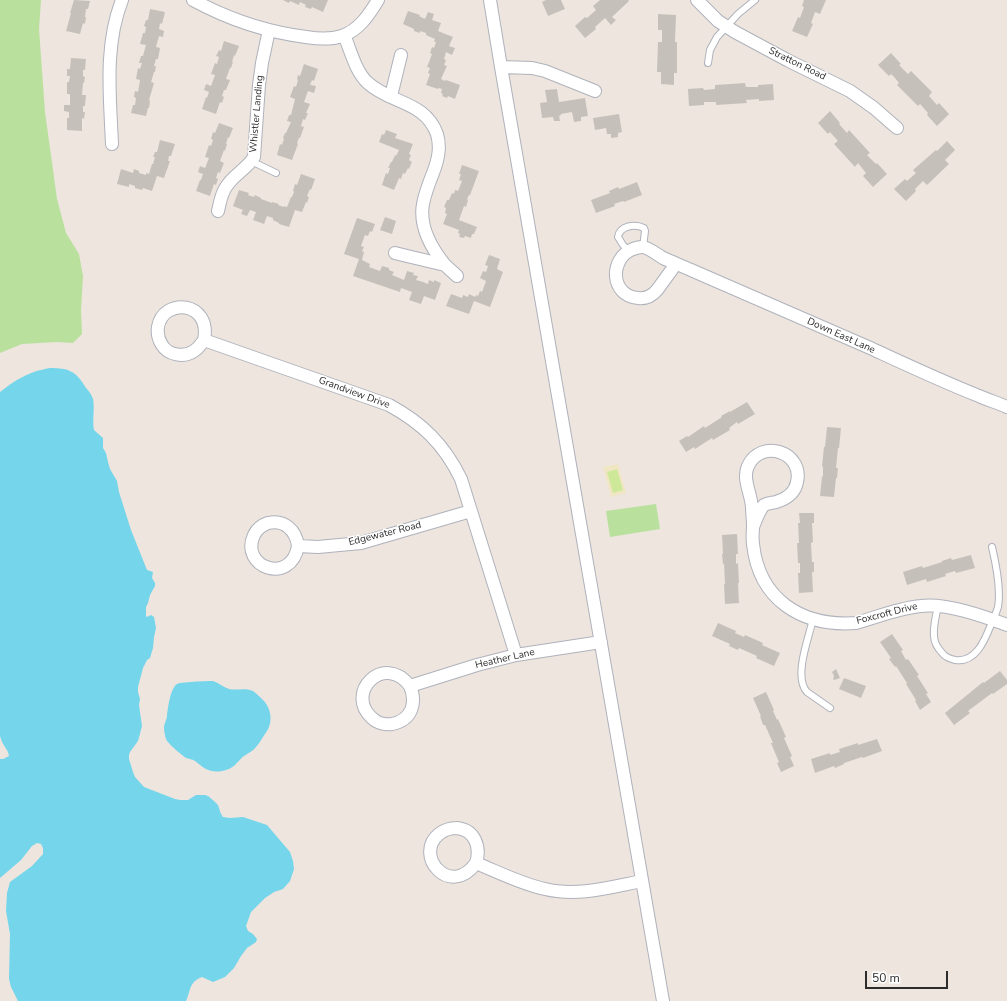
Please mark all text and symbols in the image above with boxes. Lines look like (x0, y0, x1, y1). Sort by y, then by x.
street label: Stratton Road (766, 45, 828, 83)
street label: Whistler Landing (248, 75, 266, 153)
street label: Down East Lane (805, 316, 877, 356)
street label: Grandview Drive (317, 375, 391, 411)
street label: Edgewater Road (347, 519, 423, 549)
street label: Foxcroft Drive (855, 601, 919, 627)
street label: Heather Lane (474, 646, 536, 672)
scale bar (867, 963, 950, 989)
text: 50 m (872, 970, 900, 986)

